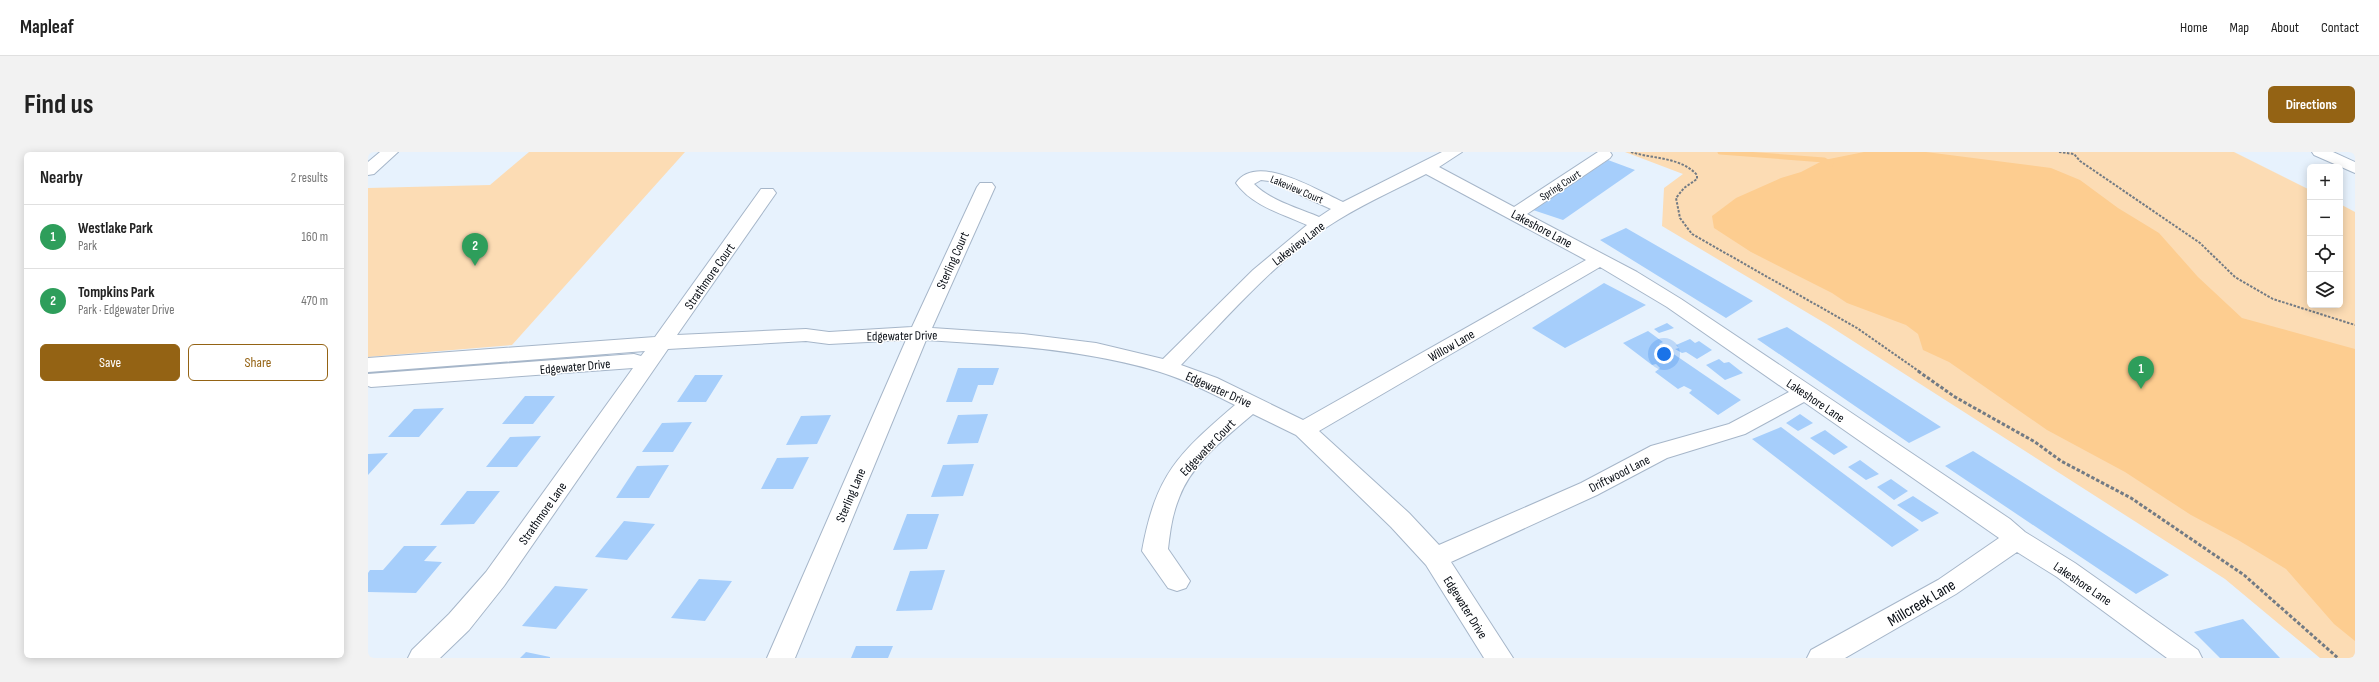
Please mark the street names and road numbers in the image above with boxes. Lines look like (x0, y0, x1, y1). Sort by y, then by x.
street label: Spring Court (1537, 167, 1584, 203)
street label: Lakeview Court (1268, 172, 1326, 207)
street label: Lakeshore Lane (1508, 206, 1575, 252)
street label: Lakeview Lane (1269, 218, 1328, 269)
street label: Sterling Court (933, 229, 973, 292)
street label: Strathmore Court (681, 240, 738, 313)
street label: Willow Lane (1425, 326, 1478, 366)
street label: Edgewater Drive (867, 327, 938, 345)
street label: Edgewater Drive (539, 356, 611, 378)
street label: Edgewater Drive (1183, 368, 1254, 412)
street label: Lakeshore Lane (1783, 376, 1848, 426)
street label: Edgewater Court (1177, 416, 1239, 479)
street label: Driftwood Lane (1586, 452, 1653, 496)
street label: Sterling Lane (832, 466, 869, 525)
street label: Strathmore Lane (515, 479, 570, 548)
street label: Lakeshore Lane (2050, 559, 2115, 609)
street label: Edgewater Drive (1440, 573, 1491, 642)
street label: Millcreek Lane (1884, 576, 1959, 631)

